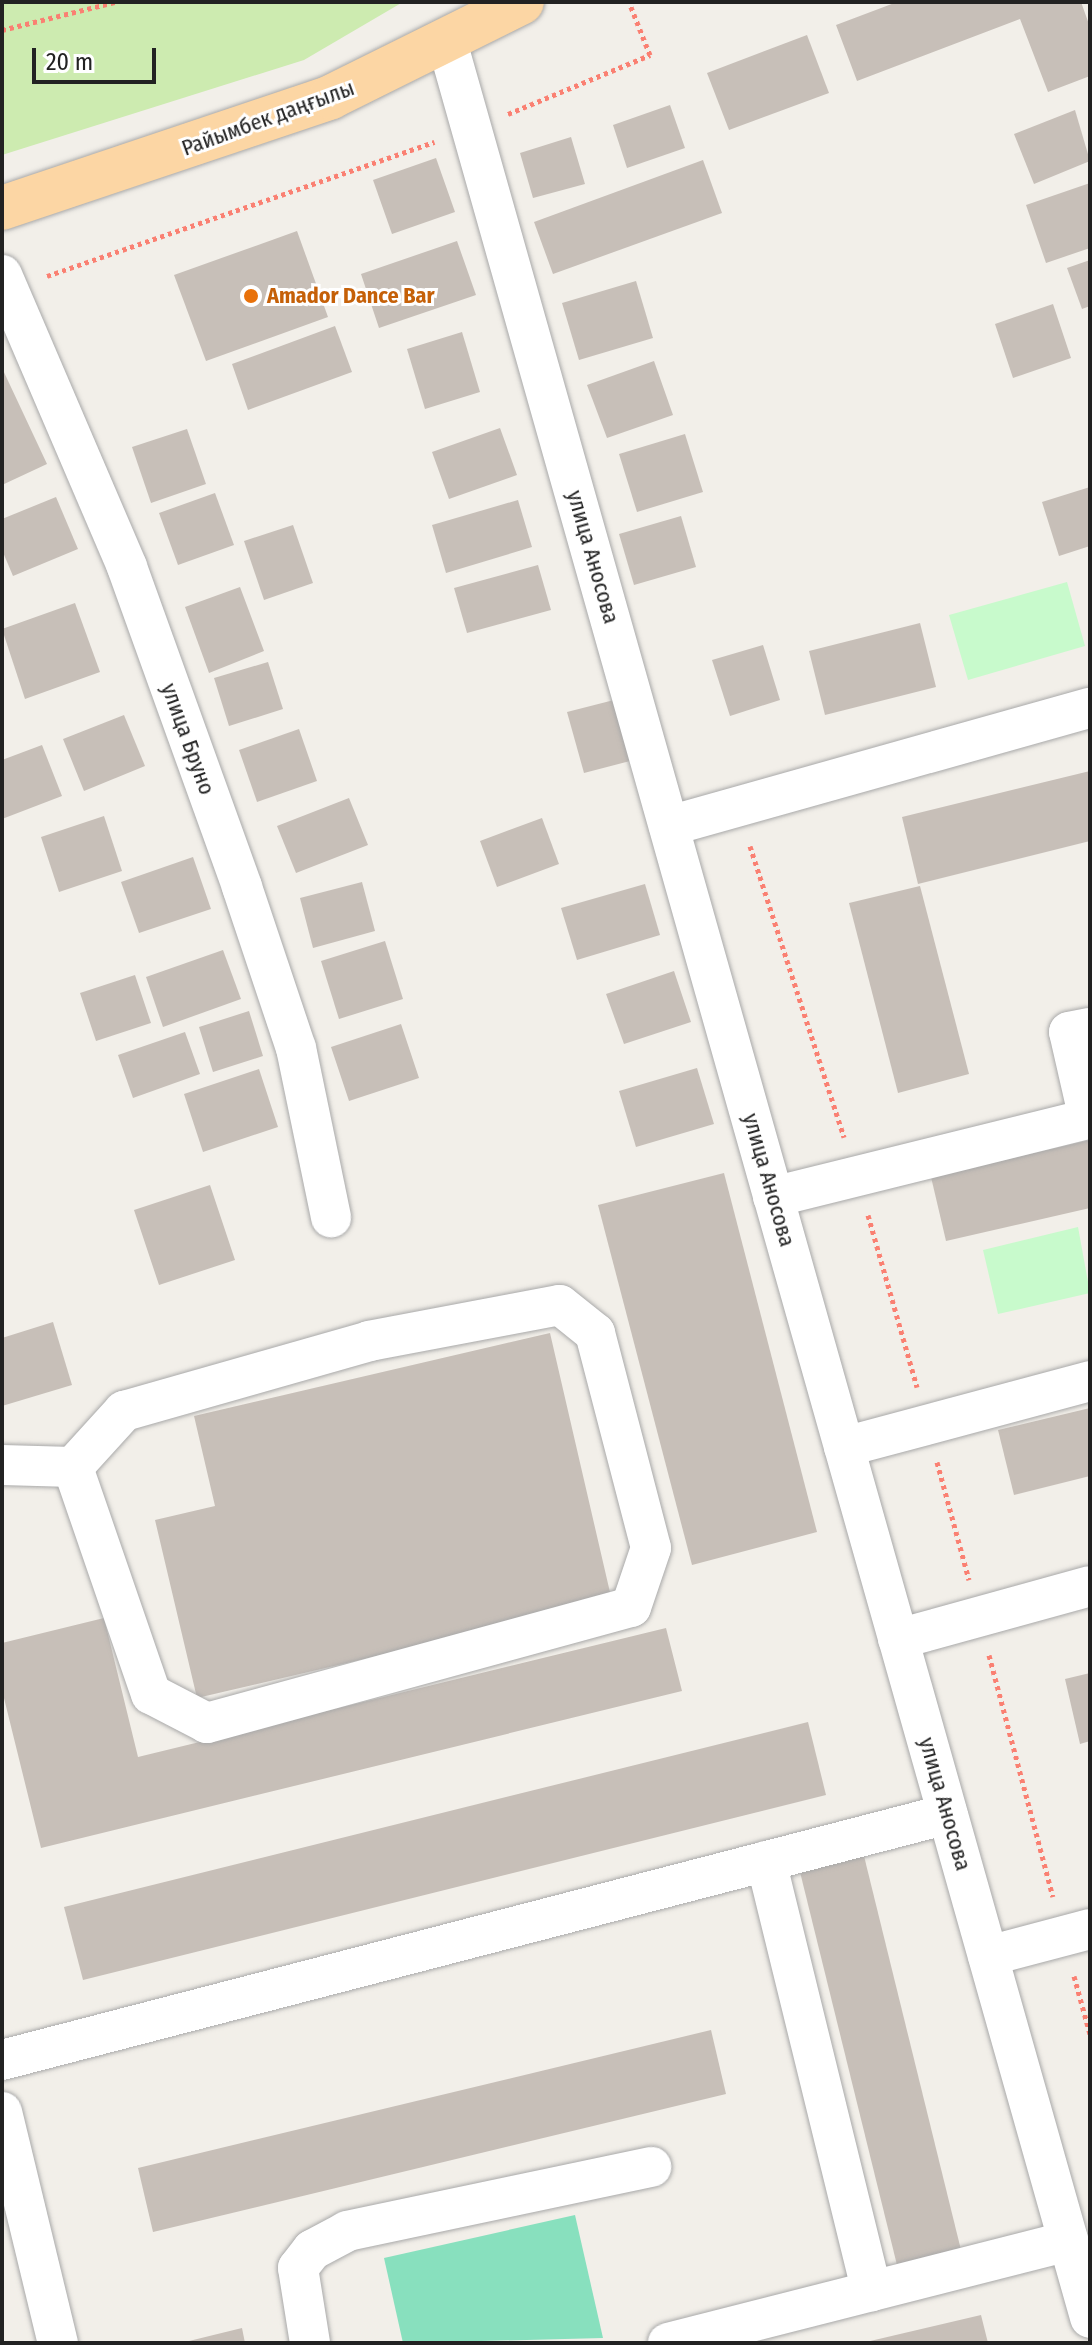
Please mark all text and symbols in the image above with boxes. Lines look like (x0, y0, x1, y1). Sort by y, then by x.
scale bar (36, 32, 160, 82)
text: 20 m (46, 48, 93, 76)
street label: Райымбек даңғылы (178, 75, 358, 161)
place label: Amador Dance Bar (267, 283, 435, 309)
marker: Amador Dance Bar (242, 287, 260, 305)
street label: улица Аносова (561, 487, 625, 627)
street label: улица Бруно (156, 680, 220, 798)
street label: улица Аносова (737, 1110, 801, 1250)
street label: улица Аносова (913, 1734, 977, 1874)

